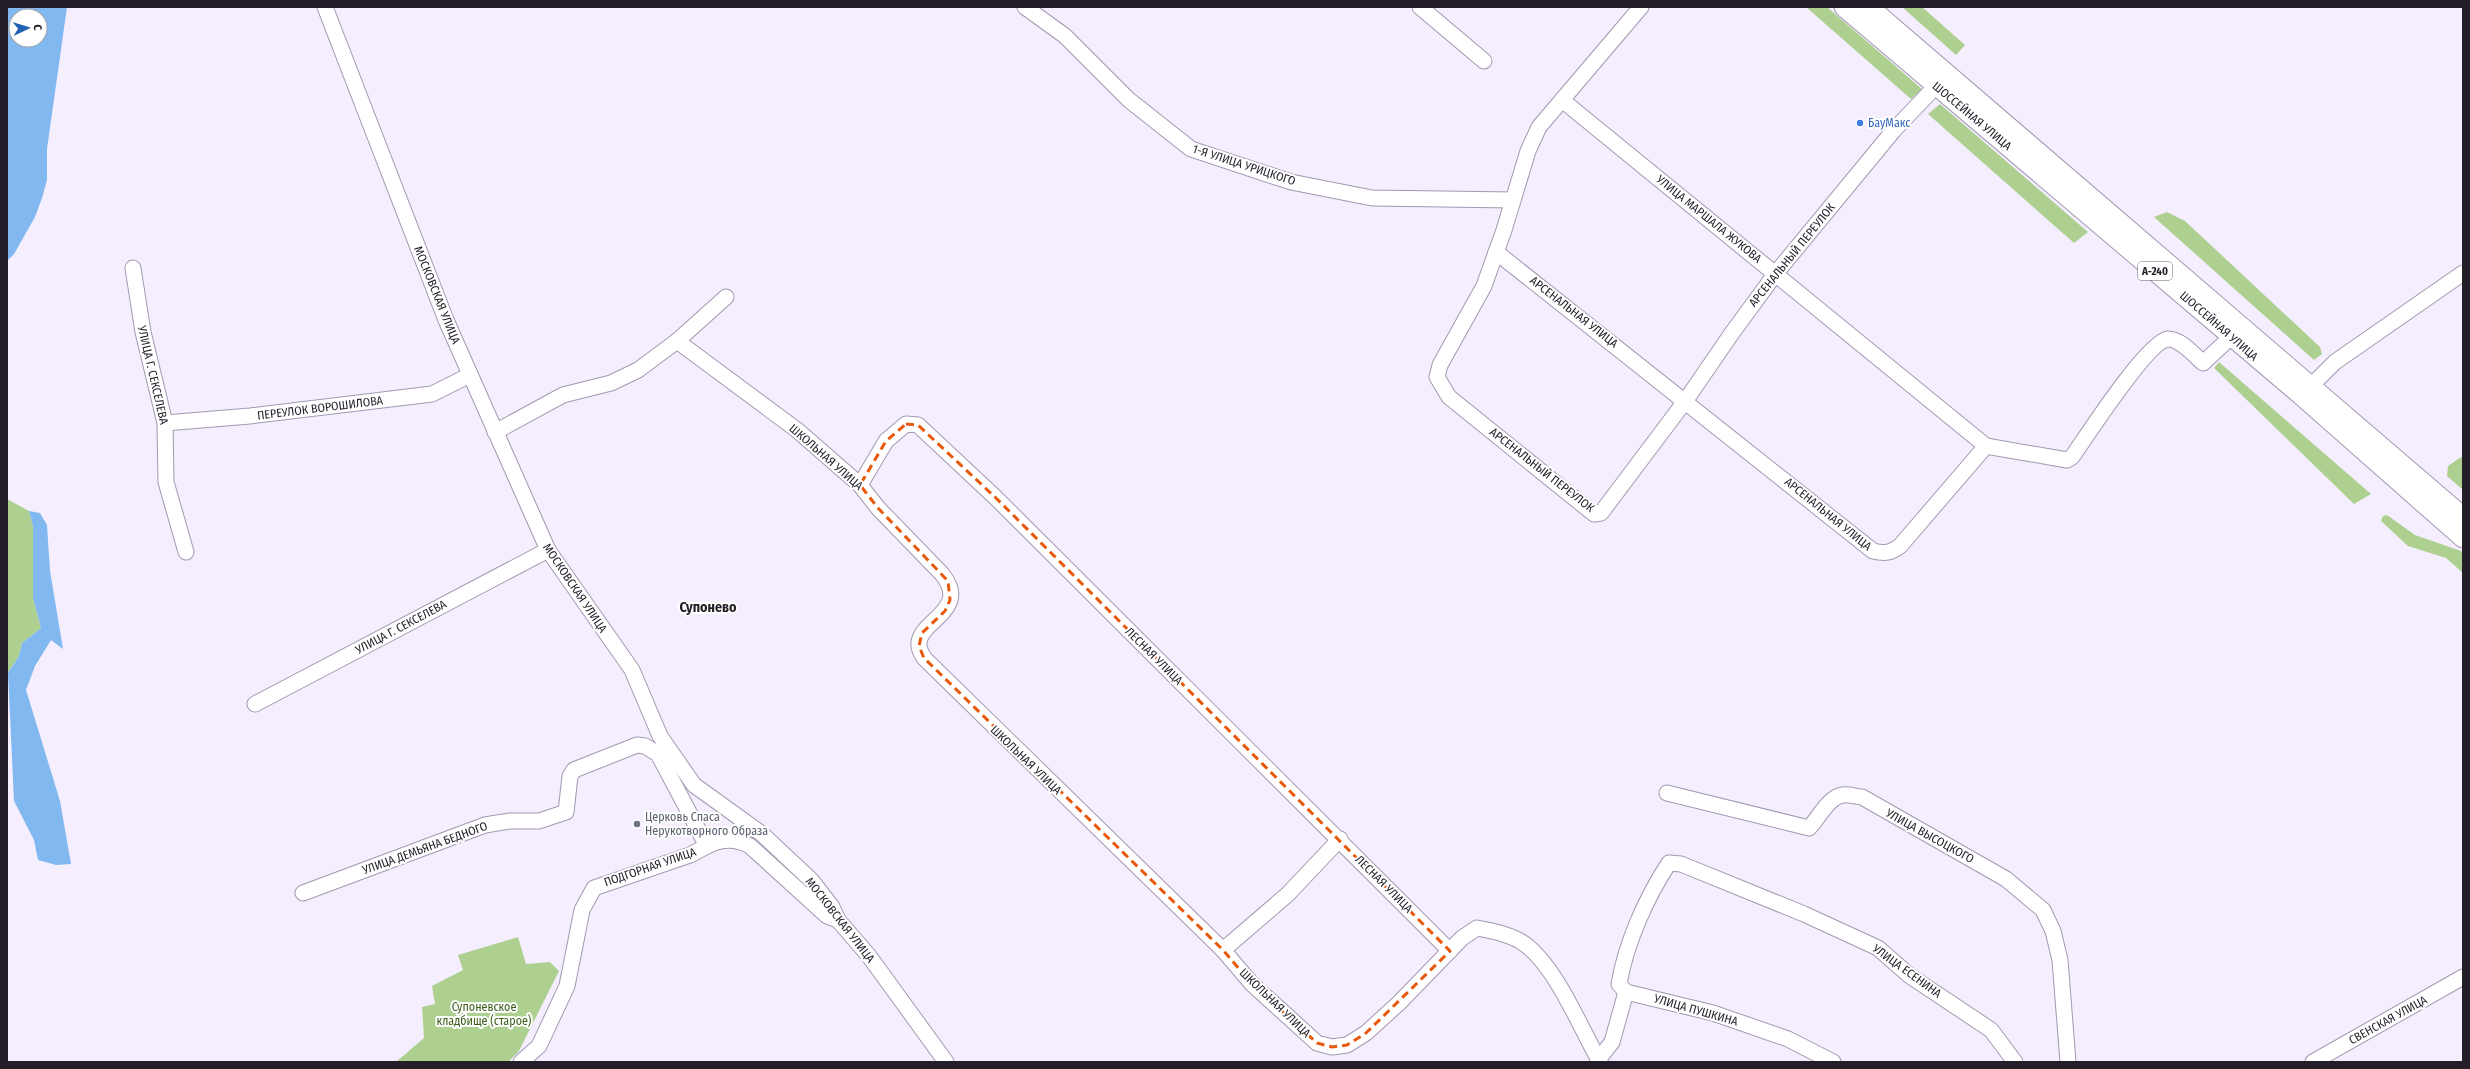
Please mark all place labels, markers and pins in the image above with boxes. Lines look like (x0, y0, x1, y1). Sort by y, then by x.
place label: БауМакс (1868, 116, 1910, 130)
marker: БауМакс (1855, 118, 1865, 128)
place label: Церковь Спаса Нерукотворного Образа (645, 810, 768, 838)
marker: Церковь Спаса Нерукотворного Образа (632, 819, 642, 829)

